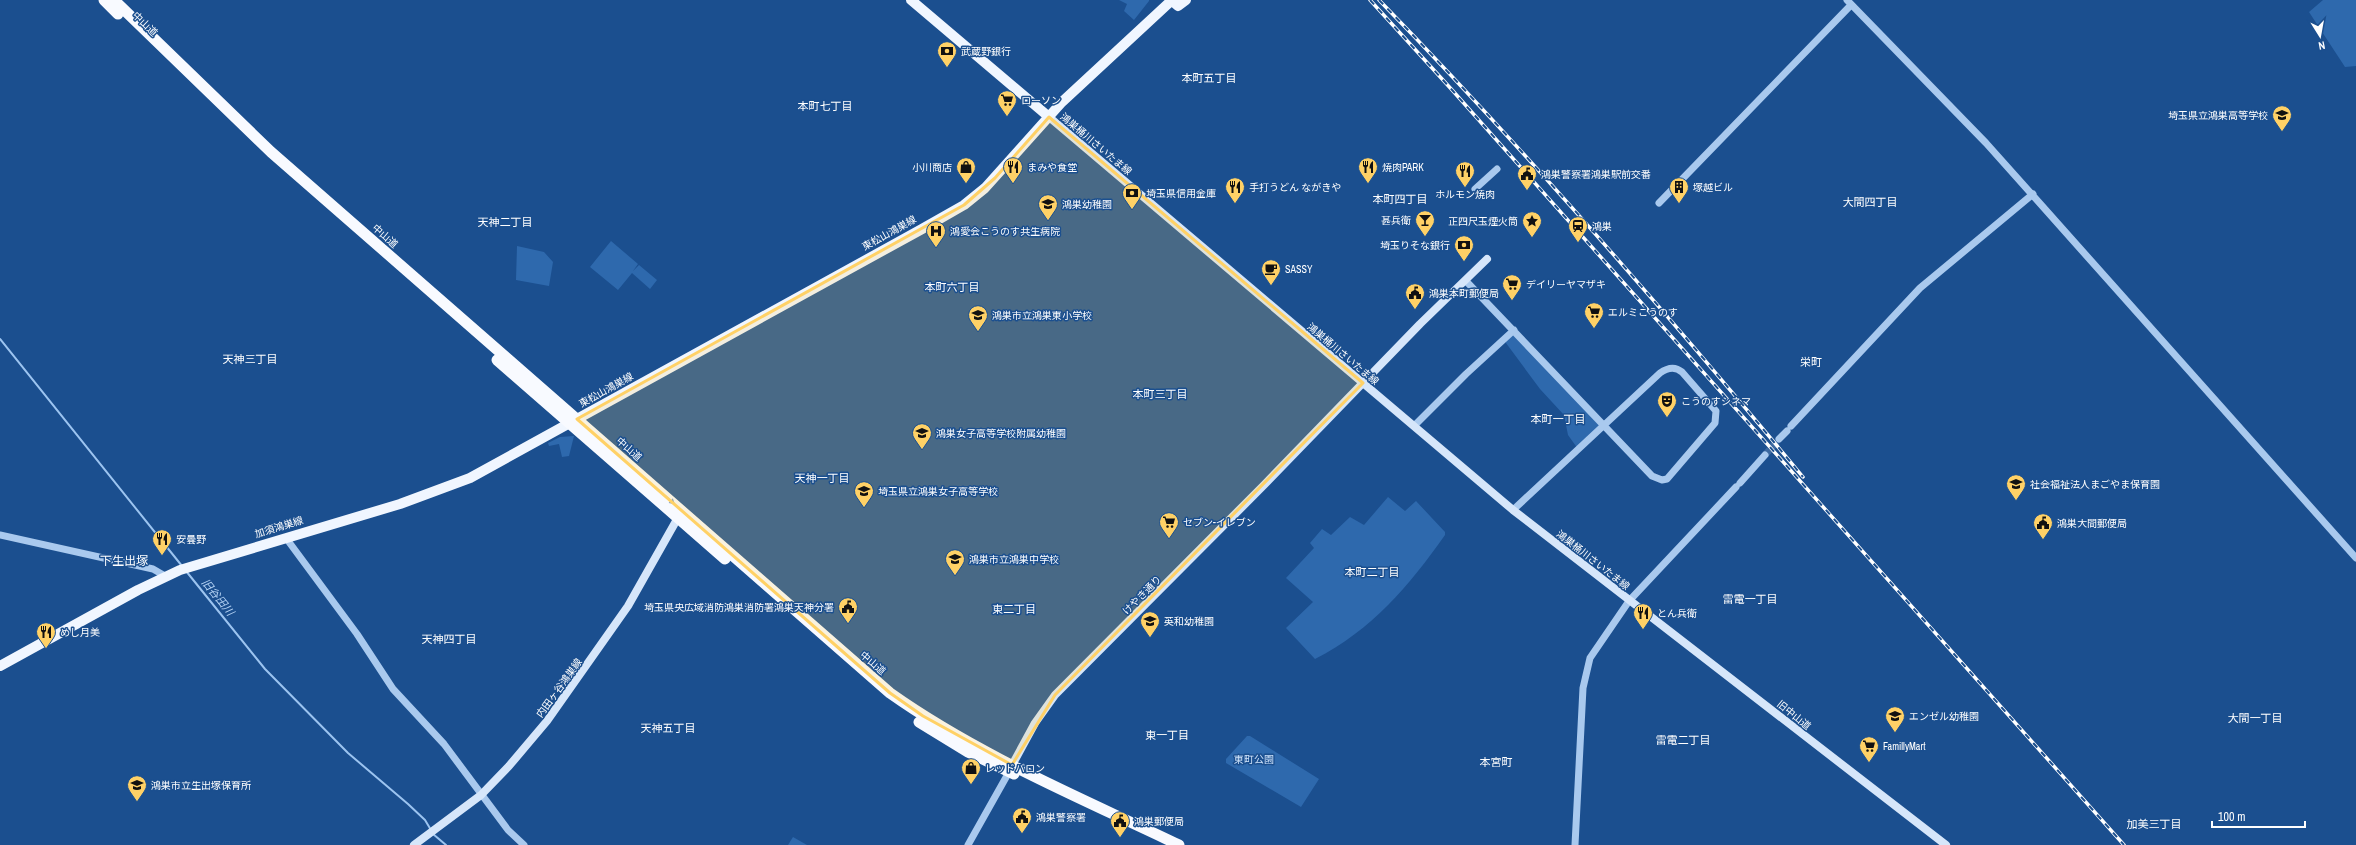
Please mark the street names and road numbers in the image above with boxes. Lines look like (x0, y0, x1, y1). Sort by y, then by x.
street label: 中山道 (130, 9, 160, 39)
street label: 鴻巣桶川さいたま線 (1057, 110, 1135, 178)
street label: 東松山鴻巣線 (860, 213, 918, 253)
street label: 中山道 (369, 221, 401, 251)
street label: 鴻巣桶川さいたま線 (1304, 320, 1382, 388)
street label: 東松山鴻巣線 (577, 370, 635, 410)
street label: 中山道 (613, 434, 645, 464)
street label: 加須鴻巣線 (253, 513, 305, 541)
street label: 鴻巣桶川さいたま線 (1554, 527, 1632, 593)
street label: けやき通り (1120, 573, 1164, 617)
street label: 中山道 (857, 648, 889, 678)
street label: 内田ヶ谷鴻巣線 (533, 656, 585, 720)
street label: 旧中山道 (1774, 697, 1814, 733)

